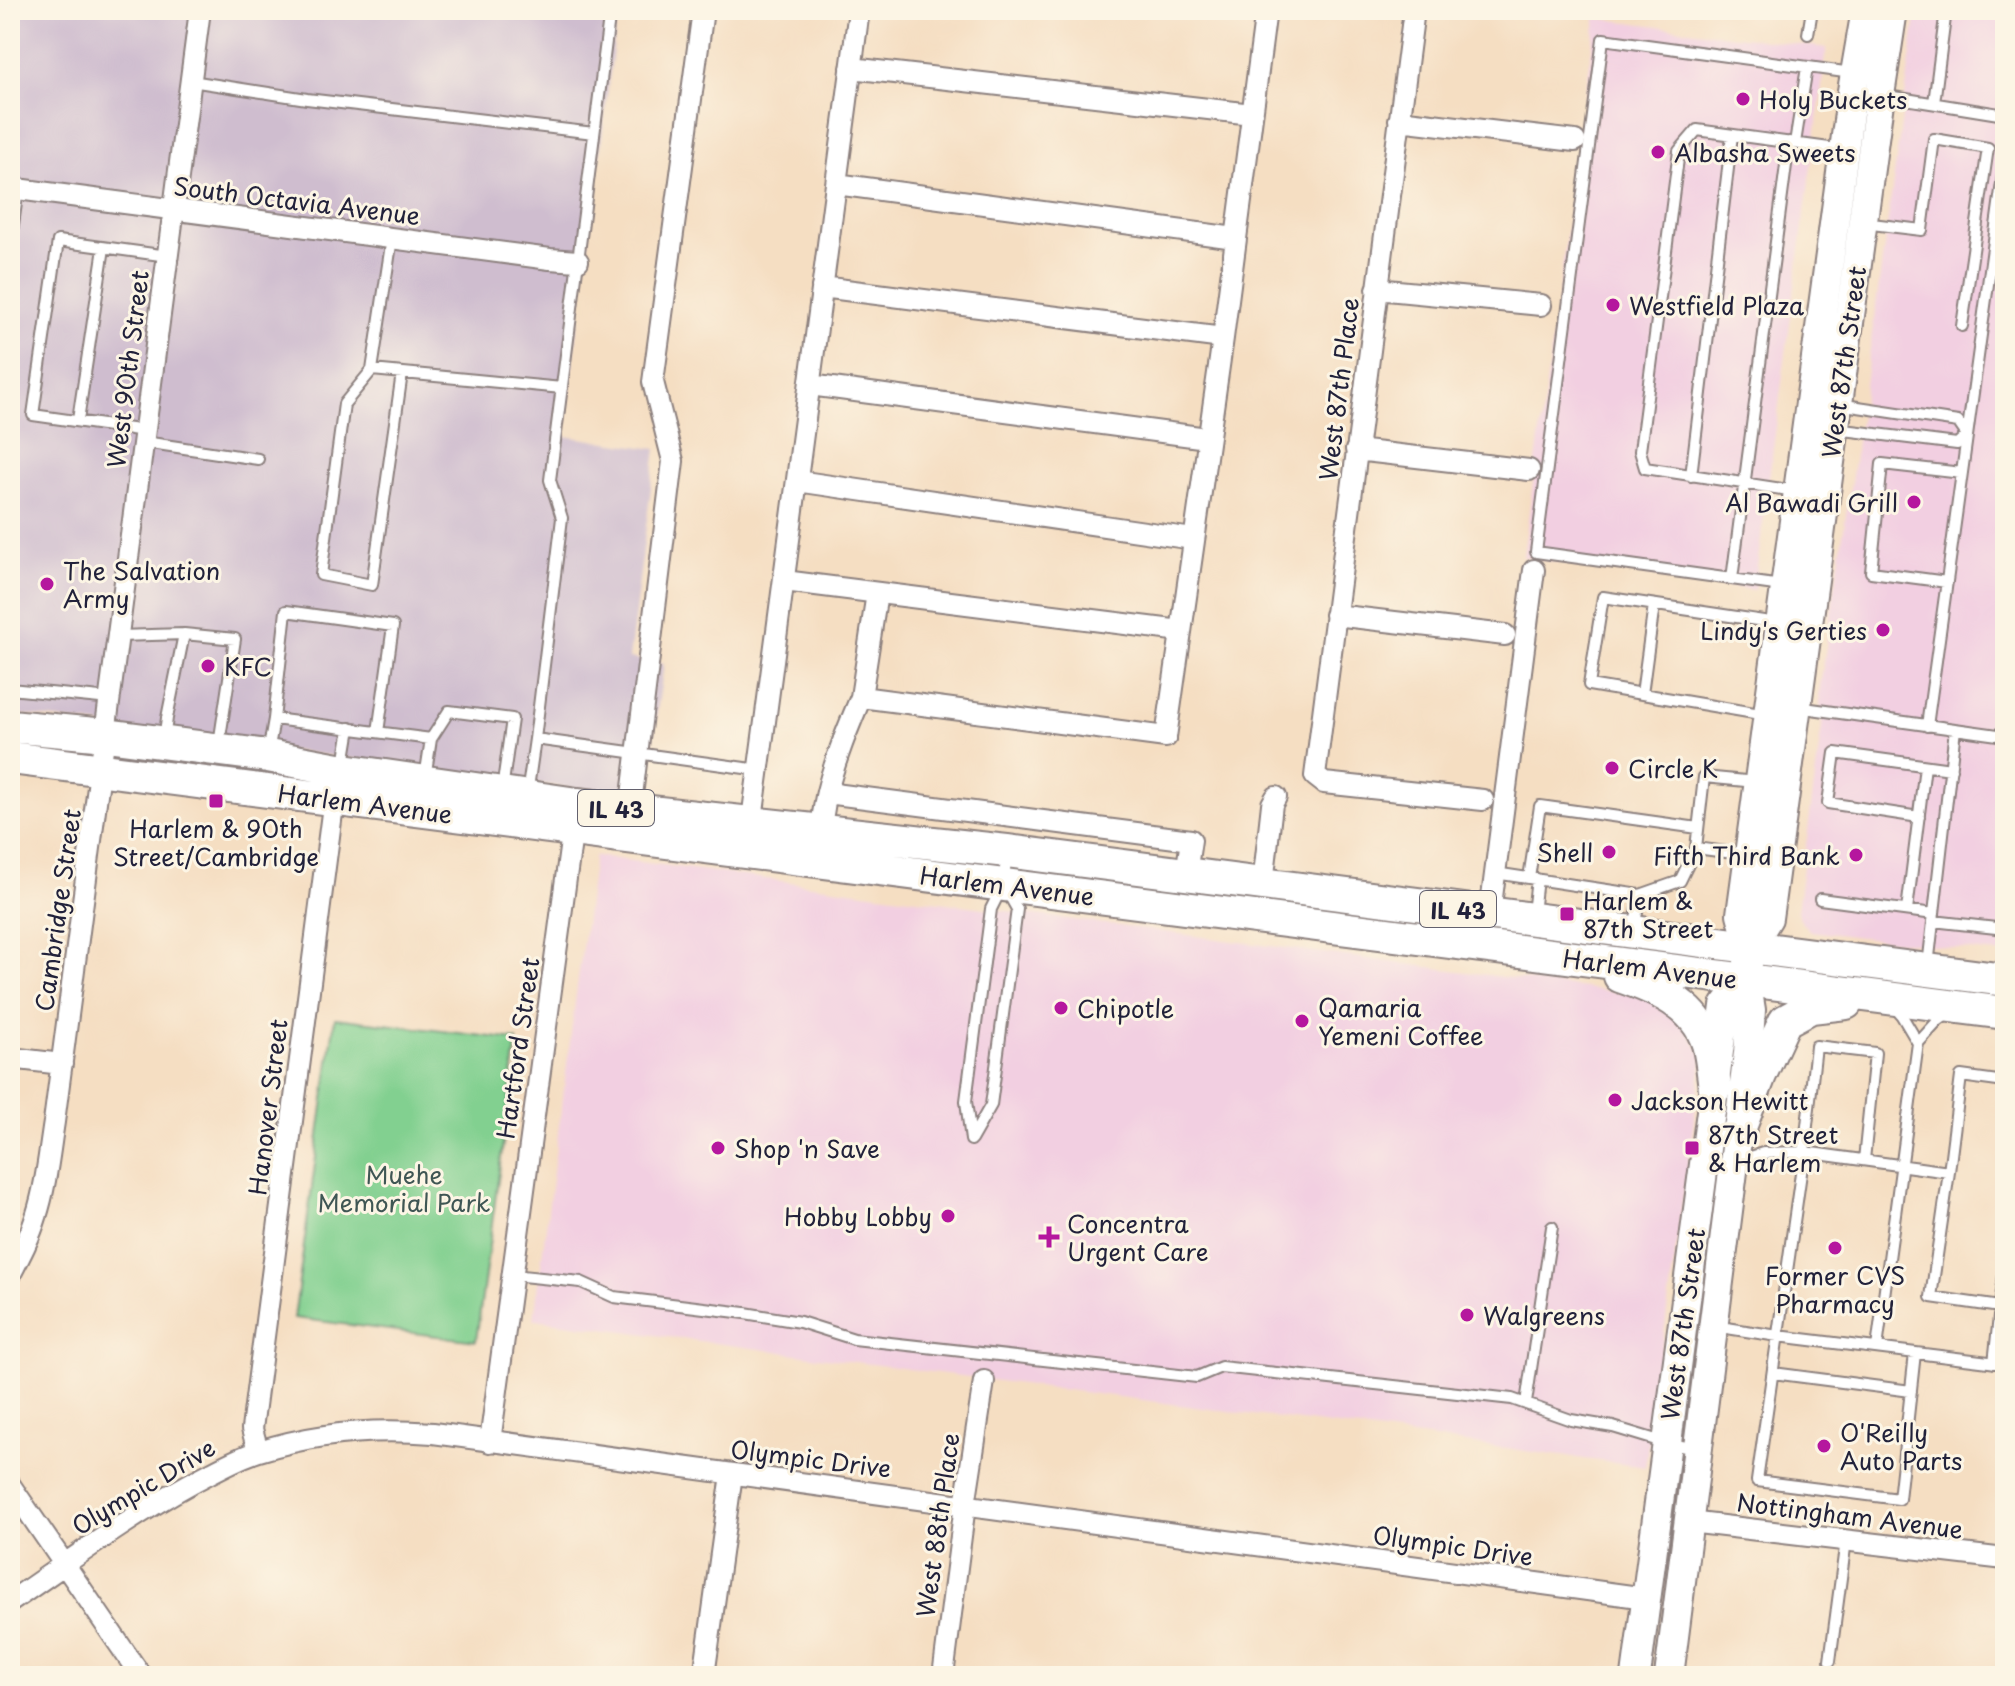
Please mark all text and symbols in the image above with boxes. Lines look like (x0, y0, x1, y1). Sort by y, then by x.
place label: Holy Buckets (1759, 81, 1907, 117)
marker: Holy Buckets (1734, 90, 1752, 108)
place label: Albasha Sweets (1674, 134, 1856, 170)
marker: Albasha Sweets (1649, 143, 1667, 161)
street label: South Octavia Avenue (172, 167, 422, 233)
street label: West 87th Street (1812, 264, 1874, 460)
street label: West 90th Street (97, 268, 157, 470)
place label: Westfield Plaza (1629, 287, 1804, 323)
street label: West 87th Place (1309, 295, 1367, 483)
marker: Westfield Plaza (1604, 296, 1622, 314)
place label: Al Bawadi Grill (1725, 484, 1898, 520)
marker: Al Bawadi Grill (1905, 493, 1923, 511)
place label: The Salvation Army (63, 552, 220, 616)
marker: The Salvation Army (38, 575, 56, 593)
place label: Lindy's Gerties (1700, 612, 1867, 648)
marker: Lindy's Gerties (1874, 621, 1892, 639)
place label: KFC (224, 648, 272, 684)
marker: KFC (199, 657, 217, 675)
place label: Circle K (1628, 750, 1718, 786)
marker: Circle K (1603, 759, 1621, 777)
street label: Harlem Avenue (276, 774, 454, 832)
road number: IL 43 (578, 790, 654, 826)
marker: Harlem & 90th Street/Cambridge (207, 792, 225, 810)
street label: Cambridge Street (25, 806, 89, 1014)
place label: Harlem & 90th Street/Cambridge (113, 810, 319, 874)
place label: Shell (1536, 834, 1593, 870)
place label: Fifth Third Bank (1653, 837, 1840, 873)
marker: Shell (1600, 843, 1618, 861)
marker: Fifth Third Bank (1847, 846, 1865, 864)
street label: Harlem Avenue (918, 856, 1096, 914)
place label: Harlem & 87th Street (1583, 882, 1713, 946)
road number: IL 43 (1420, 891, 1496, 927)
marker: Harlem & 87th Street (1558, 905, 1576, 923)
street label: Harlem Avenue (1561, 939, 1739, 997)
street label: Hartford Street (486, 955, 548, 1141)
place label: Qamaria Yemeni Coffee (1318, 989, 1484, 1053)
place label: Chipotle (1077, 990, 1174, 1026)
marker: Chipotle (1052, 999, 1070, 1017)
marker: Qamaria Yemeni Coffee (1293, 1012, 1311, 1030)
street label: Hanover Street (238, 1017, 296, 1197)
place label: Jackson Hewitt (1631, 1082, 1808, 1118)
marker: Jackson Hewitt (1606, 1091, 1624, 1109)
place label: 87th Street & Harlem (1708, 1116, 1838, 1180)
place label: Shop 'n Save (734, 1130, 880, 1166)
marker: Shop 'n Save (709, 1139, 727, 1157)
marker: 87th Street & Harlem (1683, 1139, 1701, 1157)
park label: Muehe Memorial Park (318, 1156, 490, 1220)
place label: Hobby Lobby (784, 1198, 932, 1234)
place label: Concentra Urgent Care (1067, 1205, 1208, 1269)
marker: Hobby Lobby (939, 1207, 957, 1225)
marker: Concentra Urgent Care (1038, 1226, 1060, 1248)
street label: West 87th Street (1651, 1226, 1713, 1422)
marker: Former CVS Pharmacy (1826, 1239, 1844, 1257)
place label: Former CVS Pharmacy (1765, 1257, 1905, 1321)
place label: Walgreens (1483, 1297, 1605, 1333)
marker: Walgreens (1458, 1306, 1476, 1324)
place label: O'Reilly Auto Parts (1840, 1414, 1962, 1478)
street label: Olympic Drive (64, 1429, 222, 1543)
street label: Olympic Drive (729, 1430, 893, 1486)
street label: West 88th Place (906, 1430, 968, 1620)
marker: O'Reilly Auto Parts (1815, 1437, 1833, 1455)
street label: Nottingham Avenue (1735, 1483, 1965, 1547)
street label: Olympic Drive (1371, 1516, 1535, 1574)

